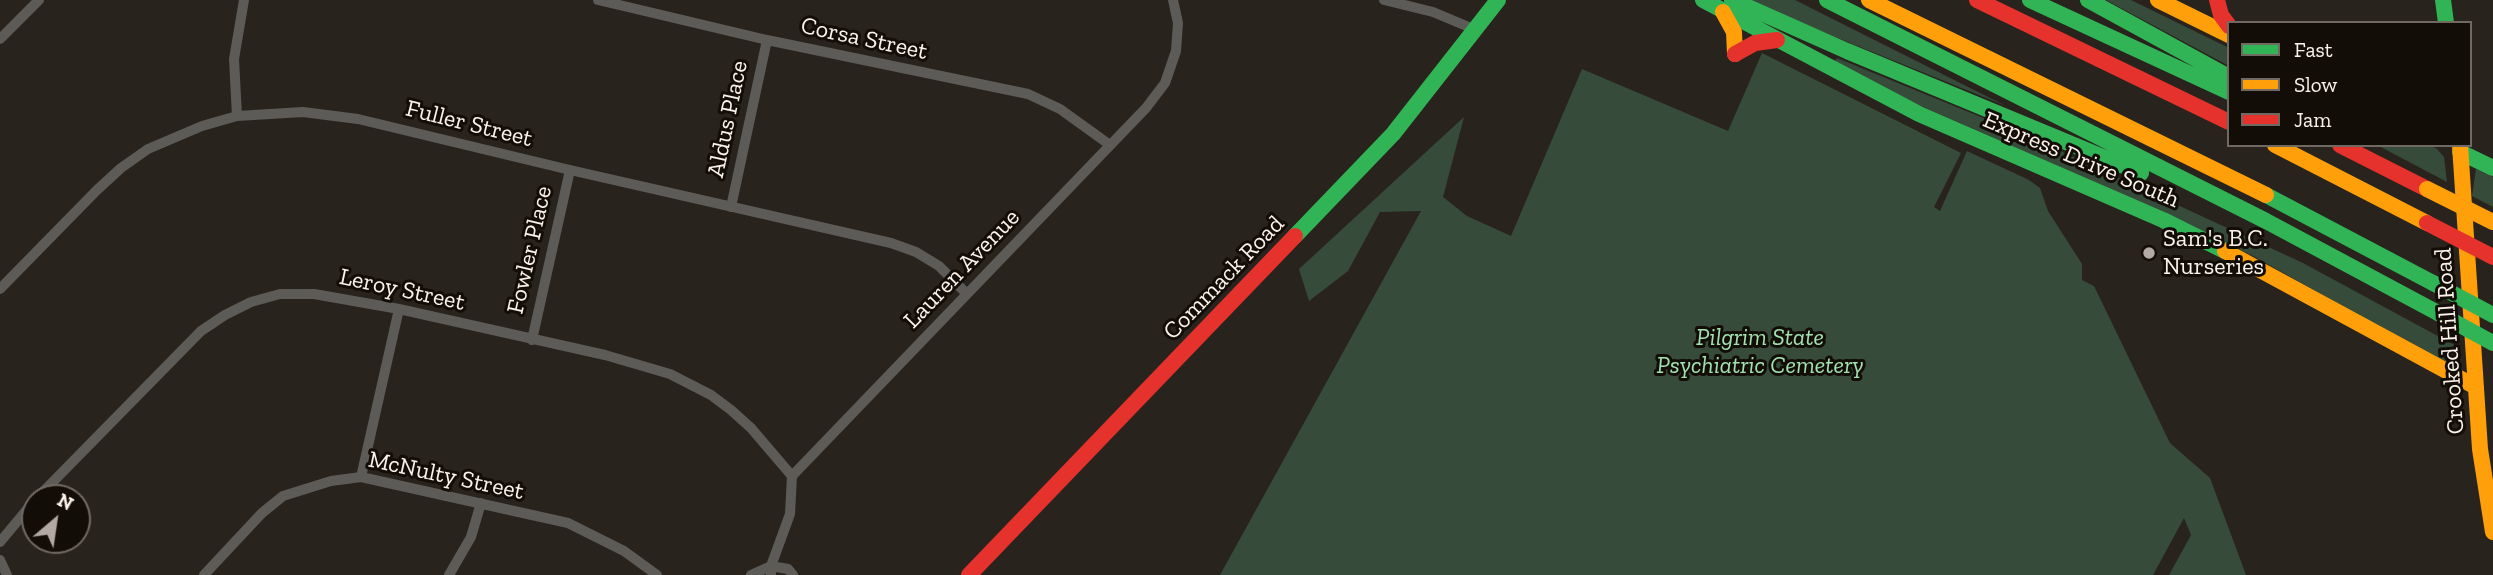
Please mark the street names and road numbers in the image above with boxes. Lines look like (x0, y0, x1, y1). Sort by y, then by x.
street label: Corsa Street (798, 12, 930, 66)
street label: Aldus Place (702, 58, 754, 180)
street label: Fuller Street (403, 94, 535, 154)
street label: Express Drive South (1979, 106, 2183, 214)
street label: Fowler Place (501, 183, 559, 317)
street label: Lauren Avenue (898, 203, 1026, 335)
street label: Commack Road (1158, 210, 1290, 346)
street label: Crooked Hill Road (2429, 247, 2471, 435)
street label: Leroy Street (337, 263, 467, 317)
street label: McNulty Street (366, 445, 526, 507)

